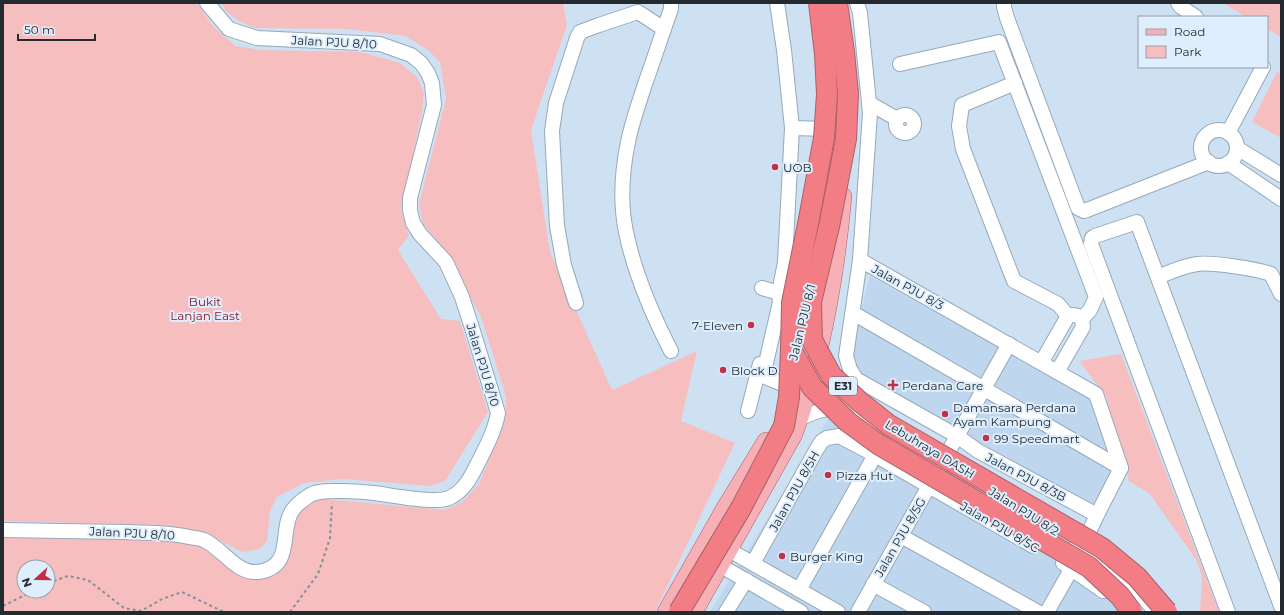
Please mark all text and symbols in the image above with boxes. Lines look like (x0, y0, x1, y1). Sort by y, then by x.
scale bar (18, 16, 95, 42)
legend (1138, 16, 1268, 68)
text: 50 m (24, 22, 55, 37)
text: Road (1174, 24, 1205, 39)
street label: Jalan PJU 8/10 (290, 32, 377, 52)
text: Park (1174, 44, 1202, 59)
place label: UOB (783, 160, 812, 175)
marker: UOB (770, 162, 780, 172)
street label: Jalan PJU 8/3 (869, 261, 947, 313)
street label: Jalan PJU 8/1 (785, 282, 819, 363)
park label: Bukit Lanjan East (170, 294, 240, 323)
place label: 7-Eleven (692, 318, 743, 333)
marker: 7-Eleven (746, 320, 756, 330)
street label: Jalan PJU 8/10 (463, 321, 503, 408)
place label: Block D (731, 363, 778, 378)
marker: Block D (718, 365, 728, 375)
road number: E31 (829, 377, 857, 395)
place label: Perdana Care (902, 378, 983, 393)
marker: Perdana Care (887, 379, 899, 391)
place label: Damansara Perdana Ayam Kampung (953, 400, 1076, 429)
marker: Damansara Perdana Ayam Kampung (940, 409, 950, 419)
street label: Lebuhraya DASH (883, 416, 977, 482)
place label: 99 Speedmart (994, 431, 1080, 446)
marker: 99 Speedmart (981, 433, 991, 443)
street label: Jalan PJU 8/5H (765, 448, 822, 535)
street label: Jalan PJU 8/3B (982, 449, 1069, 505)
place label: Pizza Hut (836, 468, 893, 483)
marker: Pizza Hut (823, 470, 833, 480)
street label: Jalan PJU 8/2 (985, 483, 1062, 539)
street label: Jalan PJU 8/5G (871, 495, 929, 580)
street label: Jalan PJU 8/5C (957, 498, 1042, 556)
street label: Jalan PJU 8/10 (88, 523, 175, 543)
place label: Burger King (790, 549, 863, 564)
marker: Burger King (777, 551, 787, 561)
north arrow (16, 559, 56, 599)
text: N (19, 576, 35, 589)

